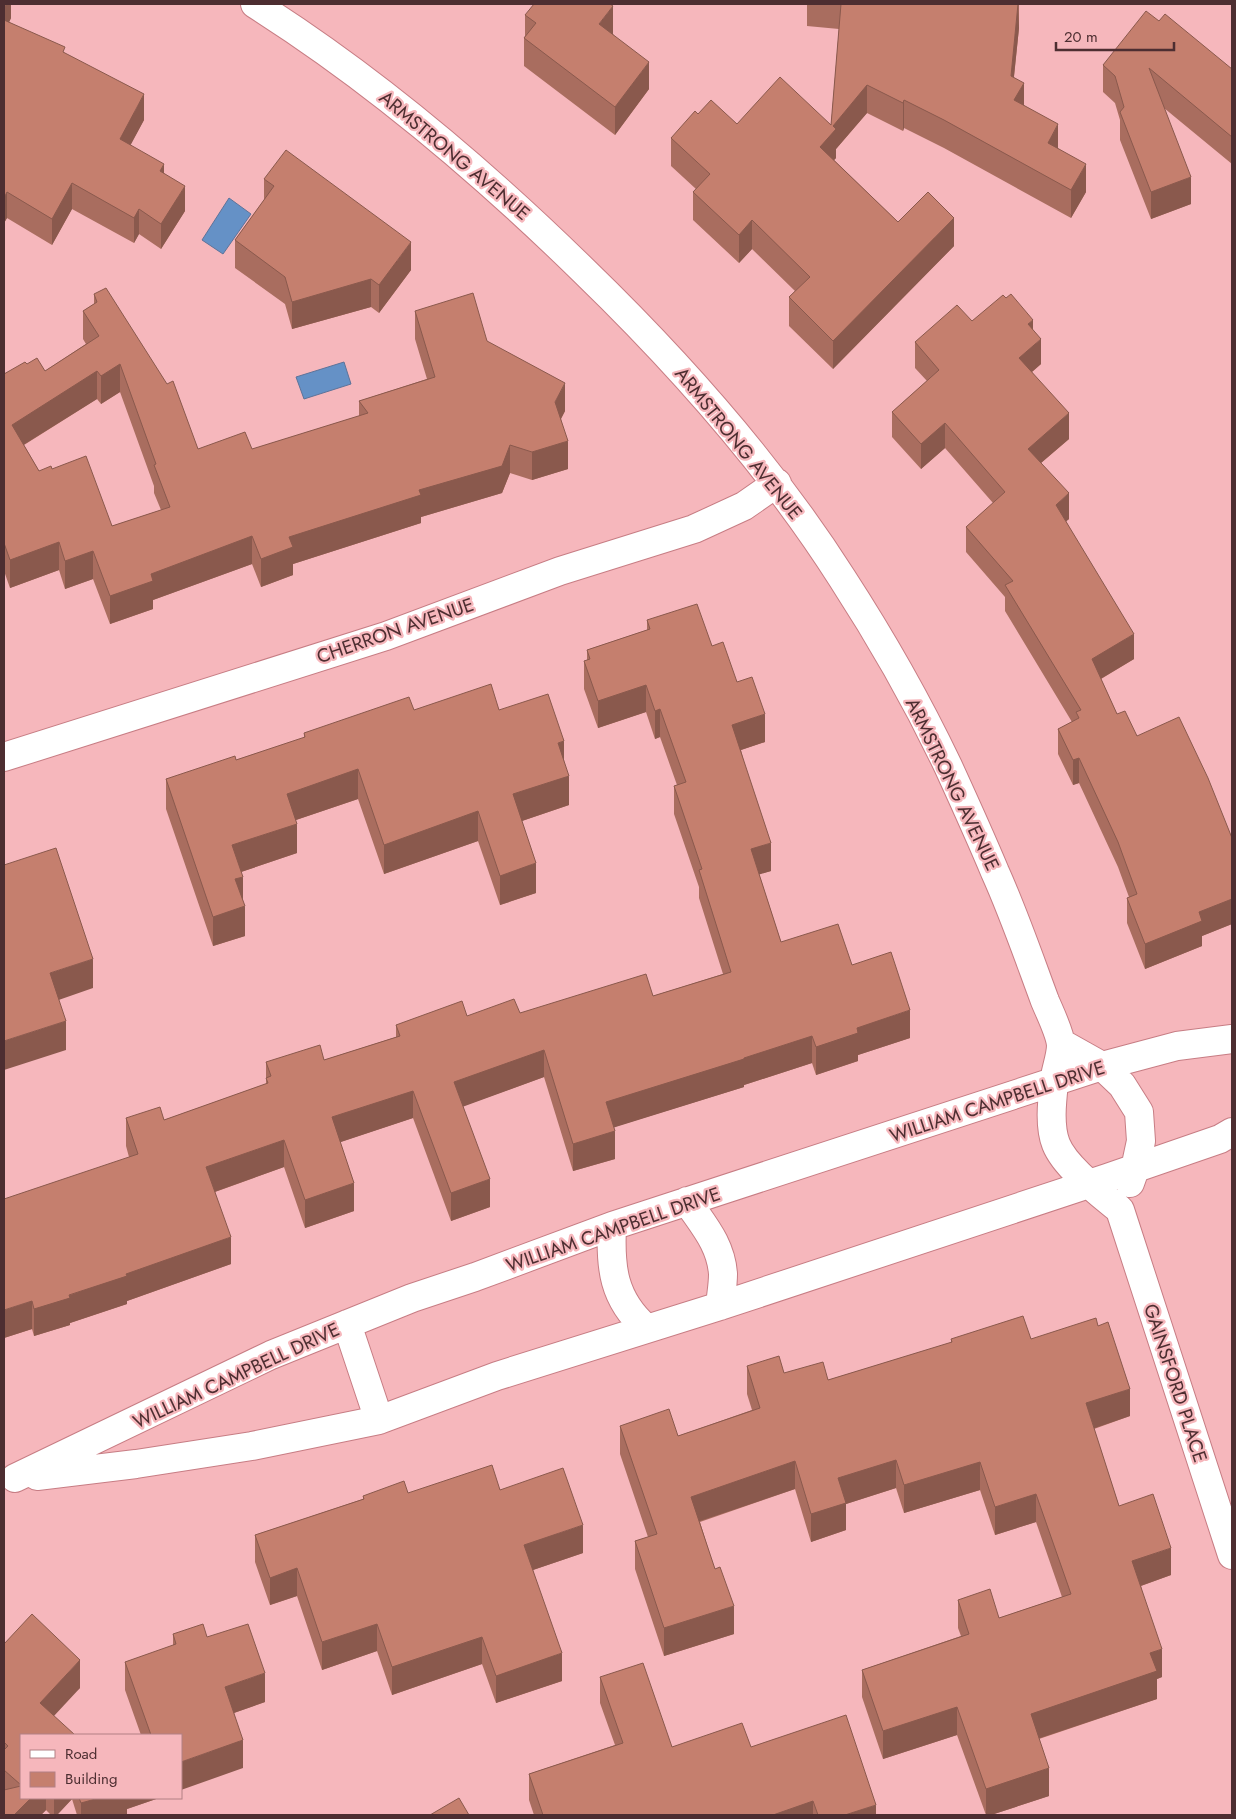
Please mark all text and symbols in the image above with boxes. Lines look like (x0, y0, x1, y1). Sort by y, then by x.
scale bar (1056, 20, 1174, 52)
text: 20 m (1064, 26, 1098, 48)
street label: ARMSTRONG AVENUE (373, 84, 536, 227)
street label: ARMSTRONG AVENUE (669, 361, 809, 525)
street label: CHERRON AVENUE (313, 591, 477, 670)
street label: ARMSTRONG AVENUE (899, 693, 1006, 875)
street label: WILLIAM CAMPBELL DRIVE (886, 1054, 1108, 1149)
street label: WILLIAM CAMPBELL DRIVE (502, 1180, 724, 1279)
street label: GAINSFORD PLACE (1137, 1300, 1214, 1466)
street label: WILLIAM CAMPBELL DRIVE (129, 1316, 344, 1435)
legend (20, 1734, 182, 1799)
text: Road (65, 1743, 97, 1765)
text: Building (65, 1768, 117, 1790)

